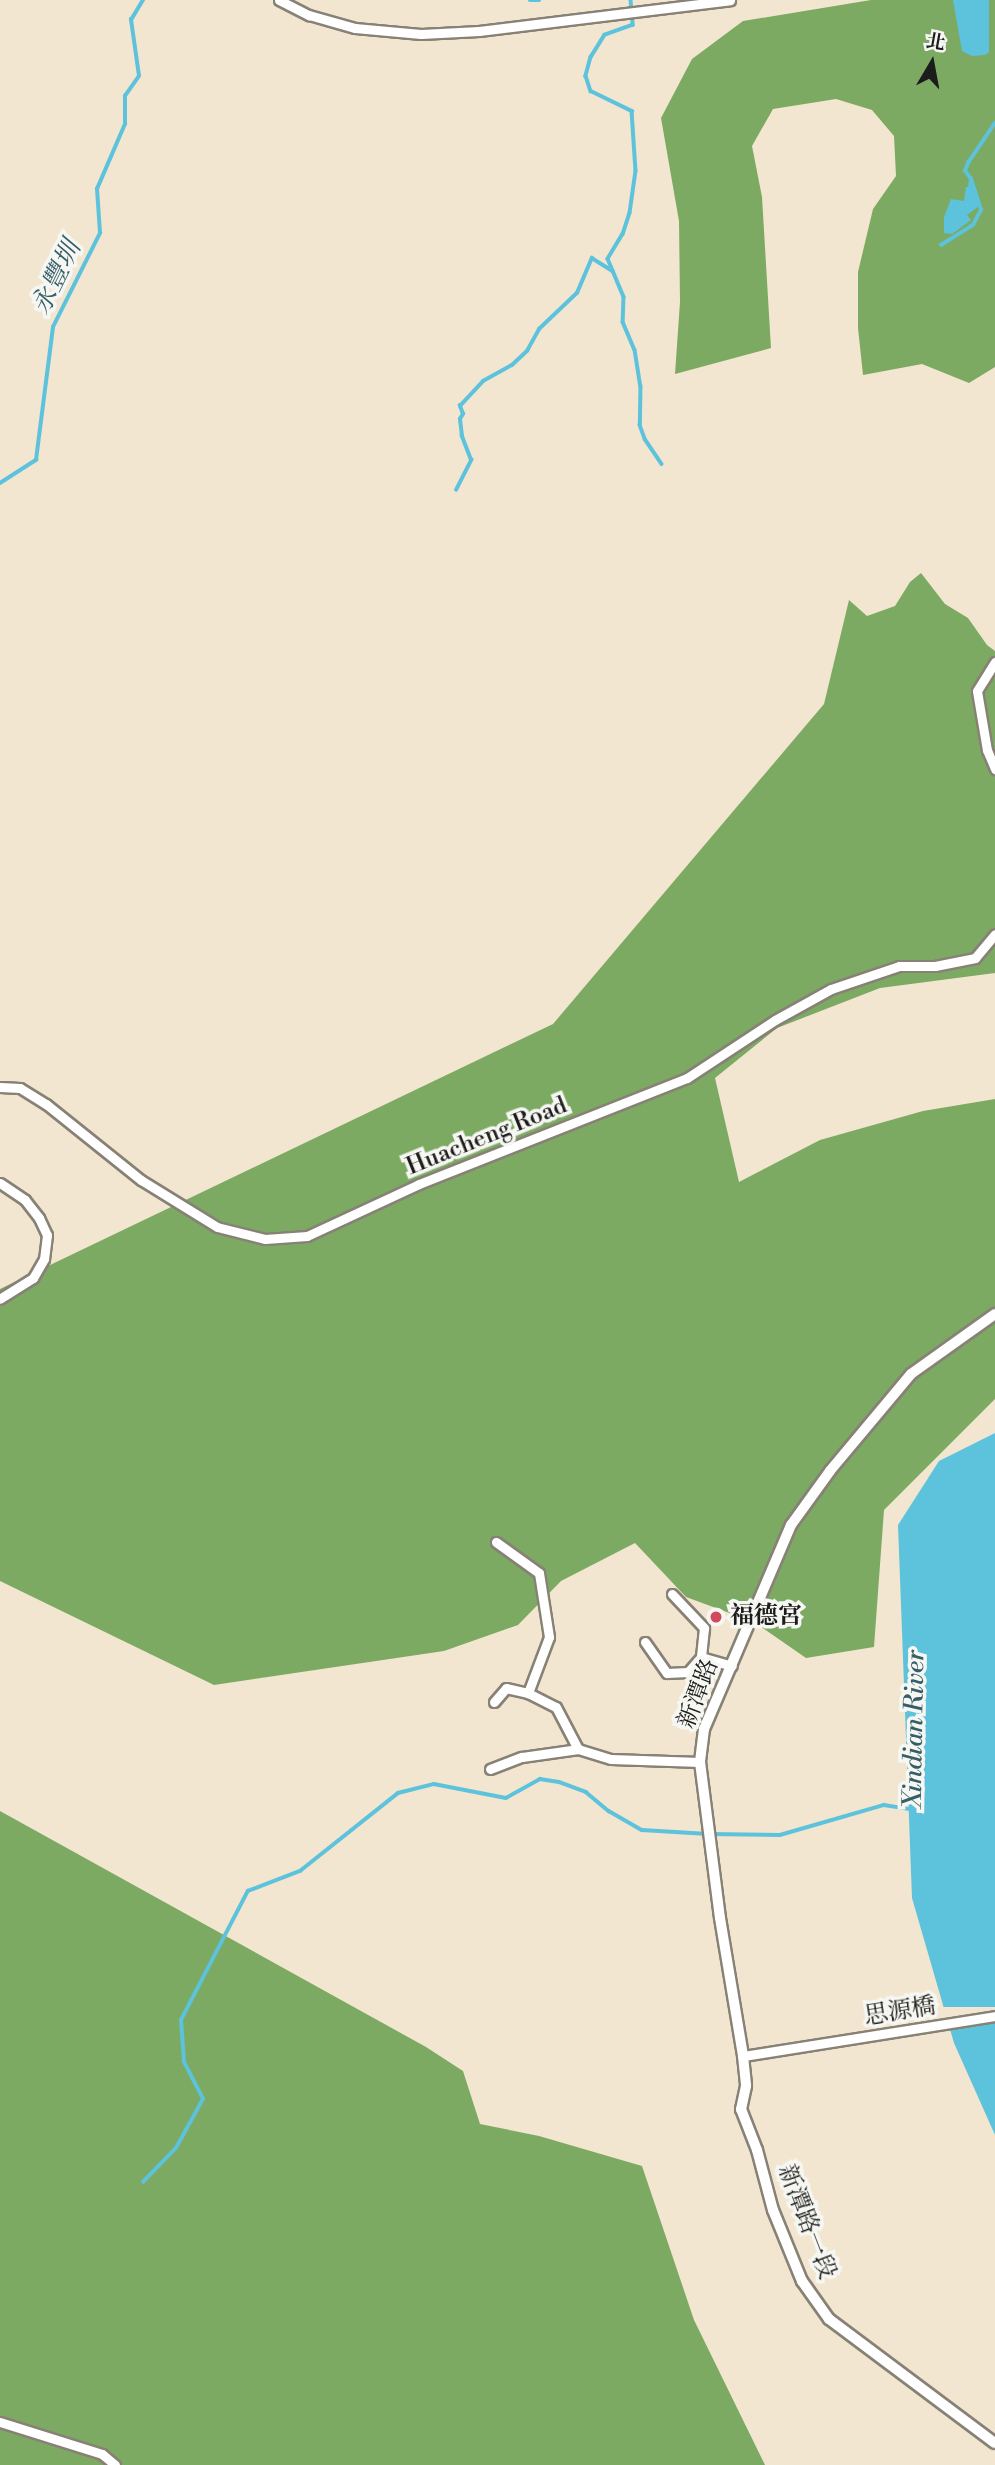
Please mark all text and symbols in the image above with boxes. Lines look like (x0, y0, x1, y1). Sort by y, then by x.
north arrow (897, 28, 967, 98)
text: 北 (924, 29, 947, 56)
water label: 永豐圳 (26, 236, 88, 320)
street label: Huacheng Road (402, 1092, 572, 1182)
place label: 福德宮 (730, 1603, 802, 1631)
marker: 福德宮 (708, 1609, 724, 1625)
water label: Xindian River (898, 1650, 932, 1808)
street label: 新潭路 (673, 1655, 725, 1733)
street label: 思源橋 (862, 1992, 938, 2032)
street label: 新潭路一段 (771, 2161, 841, 2283)

